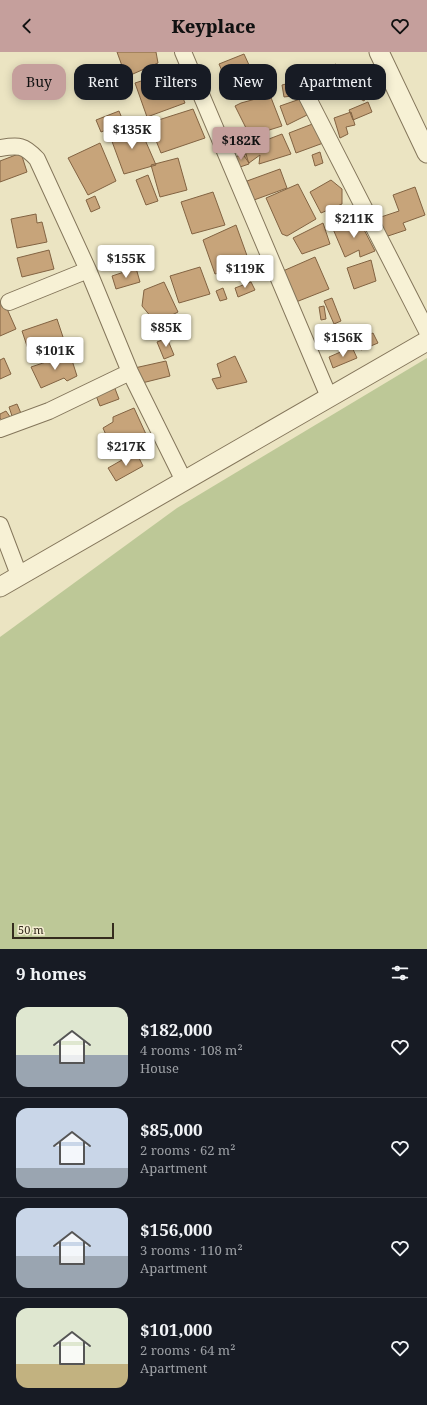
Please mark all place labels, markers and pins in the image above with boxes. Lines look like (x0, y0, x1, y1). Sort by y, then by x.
pin: $135K (104, 116, 160, 150)
pin: $182K (213, 127, 269, 161)
pin: $211K (326, 205, 382, 239)
pin: $155K (98, 245, 154, 279)
pin: $119K (217, 255, 273, 289)
pin: $85K (142, 314, 190, 348)
pin: $156K (315, 324, 371, 358)
pin: $101K (27, 337, 83, 371)
pin: $217K (98, 433, 154, 467)

